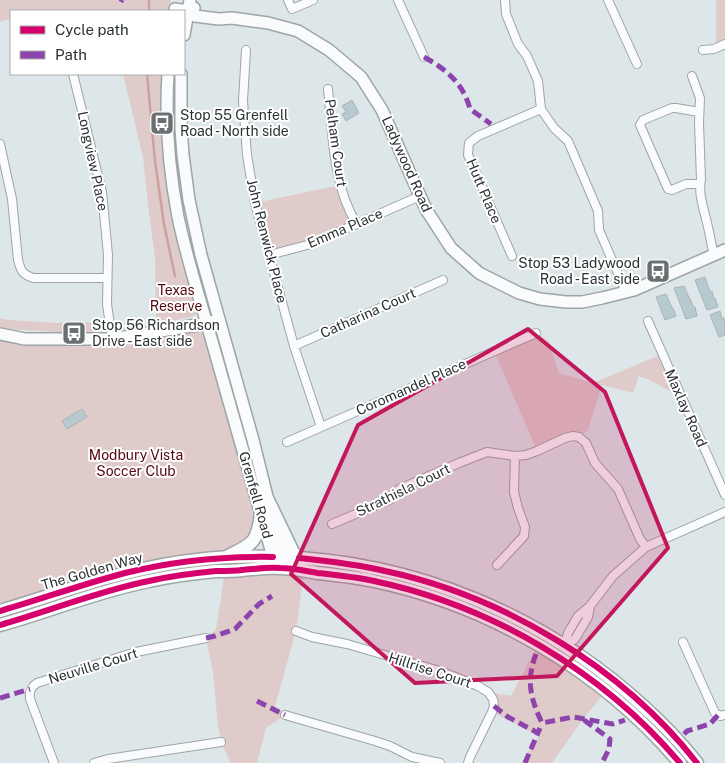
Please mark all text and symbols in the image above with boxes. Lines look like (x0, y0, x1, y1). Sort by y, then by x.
legend (10, 10, 185, 75)
text: Cycle path (55, 21, 129, 38)
text: Path (55, 46, 87, 63)
street label: Pelham Court (322, 98, 350, 188)
place label: Stop 55 Grenfell Road - North side (180, 107, 289, 139)
street label: Longview Place (75, 110, 111, 212)
bus stop icon: Stop 55 Grenfell Road - North side (149, 110, 175, 136)
street label: Ladywood Road (379, 114, 435, 214)
street label: Hutt Place (463, 156, 505, 226)
street label: John Renwick Place (244, 177, 290, 305)
street label: Emma Place (305, 205, 385, 251)
place label: Stop 53 Ladywood Road - East side (518, 255, 640, 287)
bus stop icon: Stop 53 Ladywood Road - East side (645, 258, 671, 284)
park label: Texas Reserve (150, 282, 202, 314)
street label: Catharina Court (318, 285, 418, 341)
place label: Stop 56 Richardson Drive - East side (92, 317, 220, 349)
bus stop icon: Stop 56 Richardson Drive - East side (61, 320, 87, 346)
street label: Coromandel Place (353, 355, 469, 419)
street label: Maxlay Road (662, 367, 710, 449)
park label: Modbury Vista Soccer Club (89, 447, 183, 479)
street label: Grenfell Road (236, 450, 276, 540)
street label: Strathisla Court (353, 460, 453, 520)
street label: The Golden Way (39, 549, 145, 593)
street label: Neuville Court (46, 645, 140, 687)
street label: Hillrise Court (387, 649, 473, 691)

